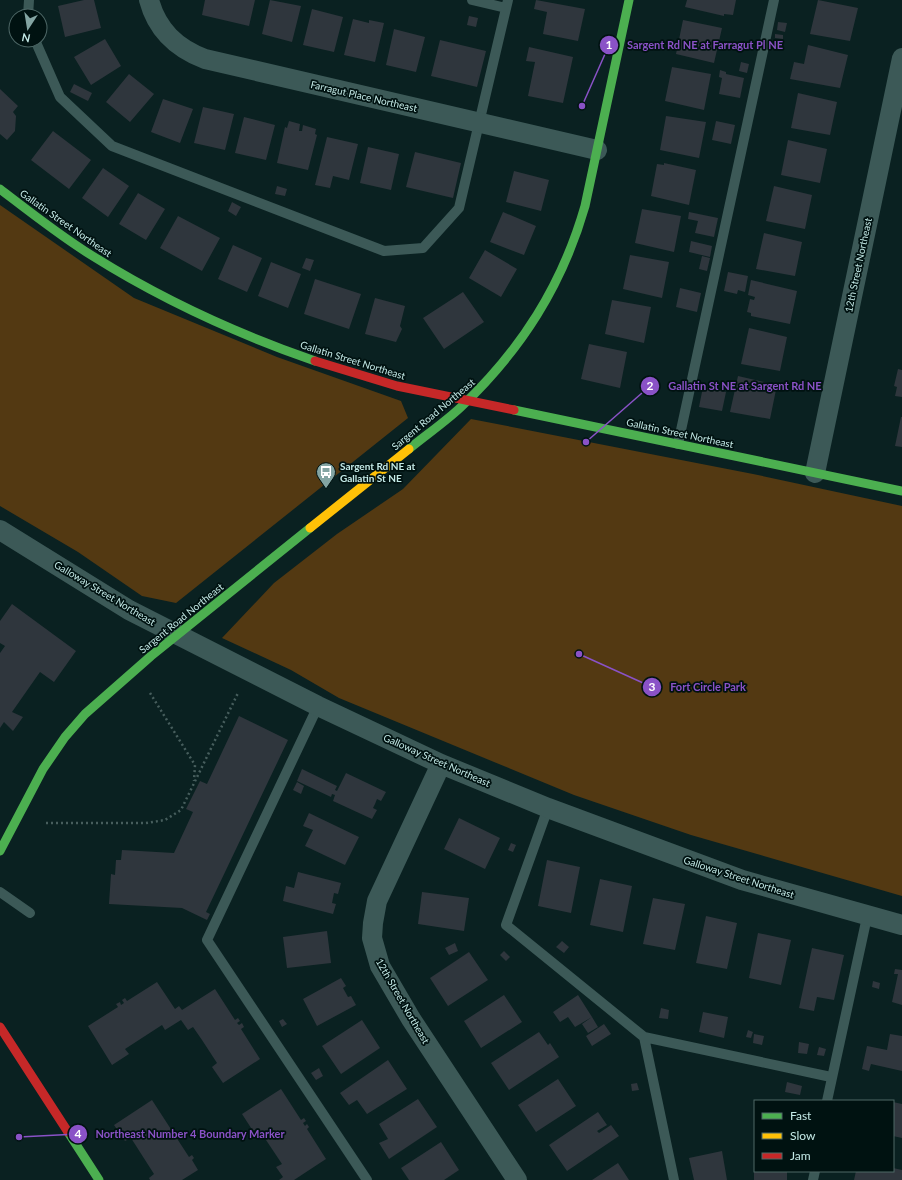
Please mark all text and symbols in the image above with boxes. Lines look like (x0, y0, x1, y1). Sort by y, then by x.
north arrow (8, 8, 48, 48)
text: N (20, 31, 31, 46)
callout: Sargent Rd NE at Farragut Pl NE (599, 33, 791, 56)
text: 1 (606, 37, 613, 52)
text: Sargent Rd NE at Farragut Pl NE (627, 38, 783, 51)
street label: Farragut Place Northeast (310, 78, 419, 114)
street label: Gallatin Street Northeast (18, 187, 114, 259)
street label: 12th Street Northeast (842, 216, 874, 313)
street label: Gallatin Street Northeast (299, 338, 407, 382)
callout: Gallatin St NE at Sargent Rd NE (640, 374, 830, 397)
street label: Sargent Road Northeast (389, 375, 477, 452)
text: 2 (647, 378, 654, 393)
text: Gallatin St NE at Sargent Rd NE (668, 379, 822, 392)
street label: Gallatin Street Northeast (625, 416, 735, 450)
place label: Sargent Rd NE at Gallatin St NE (340, 460, 416, 484)
bus stop icon: Sargent Rd NE at Gallatin St NE (315, 461, 337, 489)
street label: Galloway Street Northeast (52, 558, 158, 628)
street label: Sargent Road Northeast (137, 580, 226, 656)
callout: Fort Circle Park (642, 676, 754, 699)
text: 3 (649, 679, 656, 694)
text: Fort Circle Park (670, 680, 746, 693)
street label: Galloway Street Northeast (382, 731, 493, 789)
street label: Galloway Street Northeast (682, 853, 796, 901)
street label: 12th Street Northeast (374, 956, 432, 1046)
legend (754, 1100, 894, 1172)
text: Fast (790, 1108, 812, 1123)
callout: Northeast Number 4 Boundary Marker (68, 1122, 293, 1145)
text: 4 (75, 1126, 82, 1141)
text: Northeast Number 4 Boundary Marker (95, 1127, 285, 1140)
text: Slow (790, 1128, 816, 1143)
text: Jam (790, 1148, 811, 1163)

